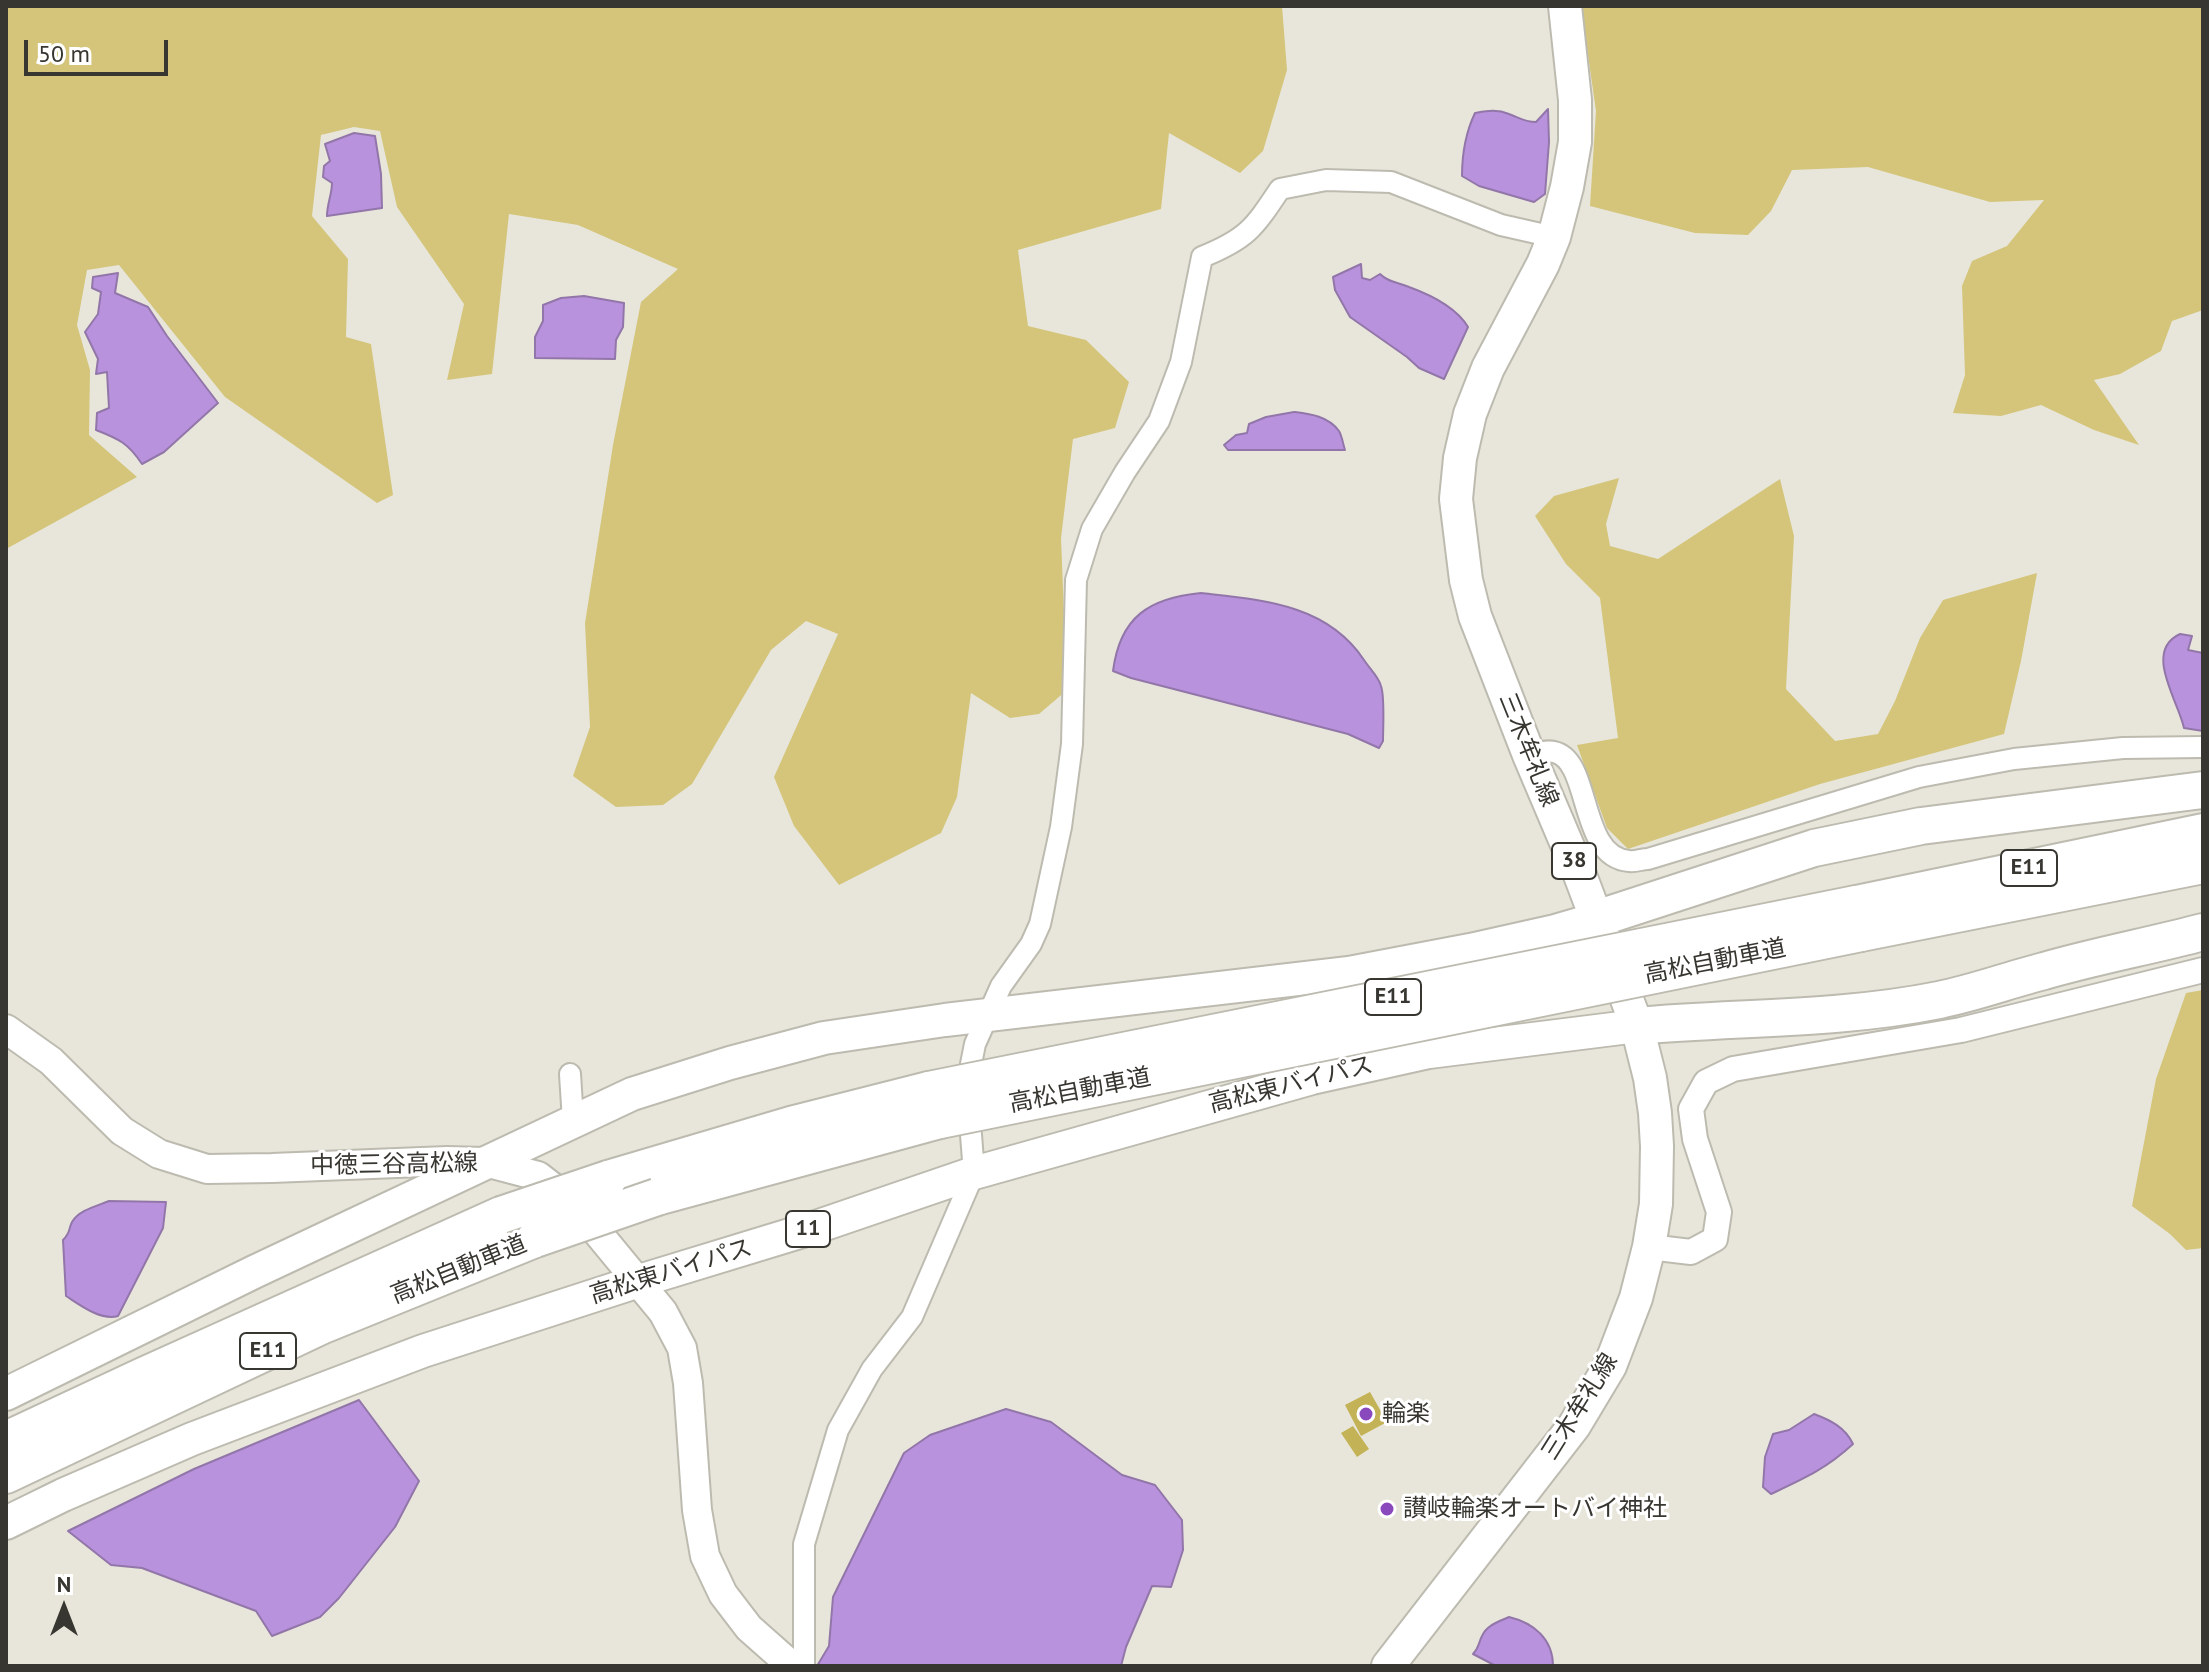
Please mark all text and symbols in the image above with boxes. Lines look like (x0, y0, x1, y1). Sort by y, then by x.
scale bar (28, 24, 172, 74)
text: 50 m (38, 38, 90, 69)
street label: 三木牟礼線 (1492, 689, 1564, 811)
road number: 38 (1552, 843, 1596, 879)
road number: E11 (2001, 850, 2057, 886)
street label: 高松自動車道 (1642, 934, 1788, 990)
road number: E11 (1365, 979, 1421, 1015)
street label: 高松東バイパス (1206, 1051, 1376, 1119)
street label: 高松自動車道 (1007, 1063, 1153, 1119)
street label: 中徳三谷高松線 (310, 1149, 478, 1181)
road number: 11 (786, 1211, 830, 1247)
street label: 高松自動車道 (387, 1230, 531, 1310)
street label: 高松東バイパス (586, 1234, 756, 1310)
road number: E11 (240, 1333, 296, 1369)
street label: 三木牟礼線 (1536, 1348, 1624, 1466)
place label: 輪楽 (1382, 1400, 1430, 1428)
marker: 輪楽 (1357, 1405, 1375, 1423)
place label: 讃岐輪楽オートバイ神社 (1403, 1495, 1667, 1523)
marker: 讃岐輪楽オートバイ神社 (1378, 1500, 1396, 1518)
north arrow (24, 1568, 104, 1648)
text: N (57, 1570, 71, 1598)

